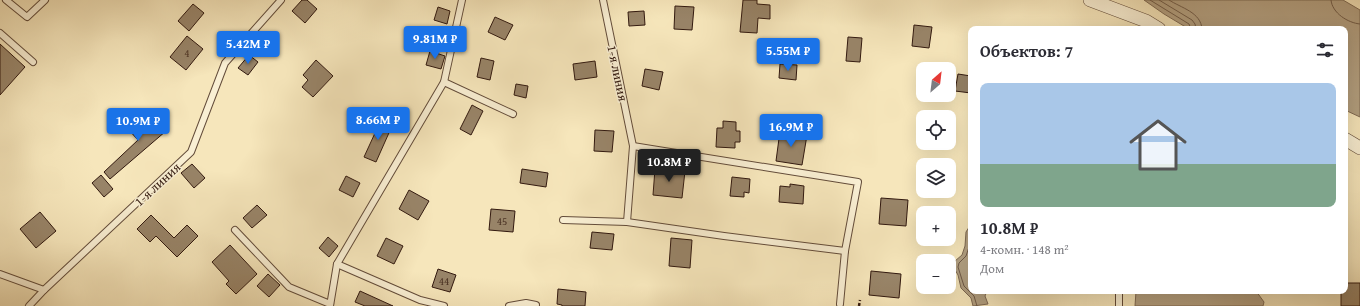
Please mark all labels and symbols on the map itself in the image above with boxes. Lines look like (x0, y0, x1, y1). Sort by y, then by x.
pin: 9.81M ₽ (398, 26, 472, 60)
pin: 5.42M ₽ (211, 31, 285, 65)
pin: 5.55M ₽ (751, 38, 825, 72)
street label: 1-я линия (602, 43, 633, 103)
house number: 4 (184, 45, 190, 61)
north arrow (916, 62, 956, 102)
pin: 8.66M ₽ (341, 107, 415, 141)
pin: 10.9M ₽ (101, 108, 175, 142)
pin: 16.9M ₽ (754, 114, 828, 148)
pin: 10.8M ₽ (632, 149, 706, 183)
street label: 1-я линия (130, 158, 185, 211)
house number: 45 (497, 213, 507, 229)
house number: 44 (439, 273, 449, 289)

